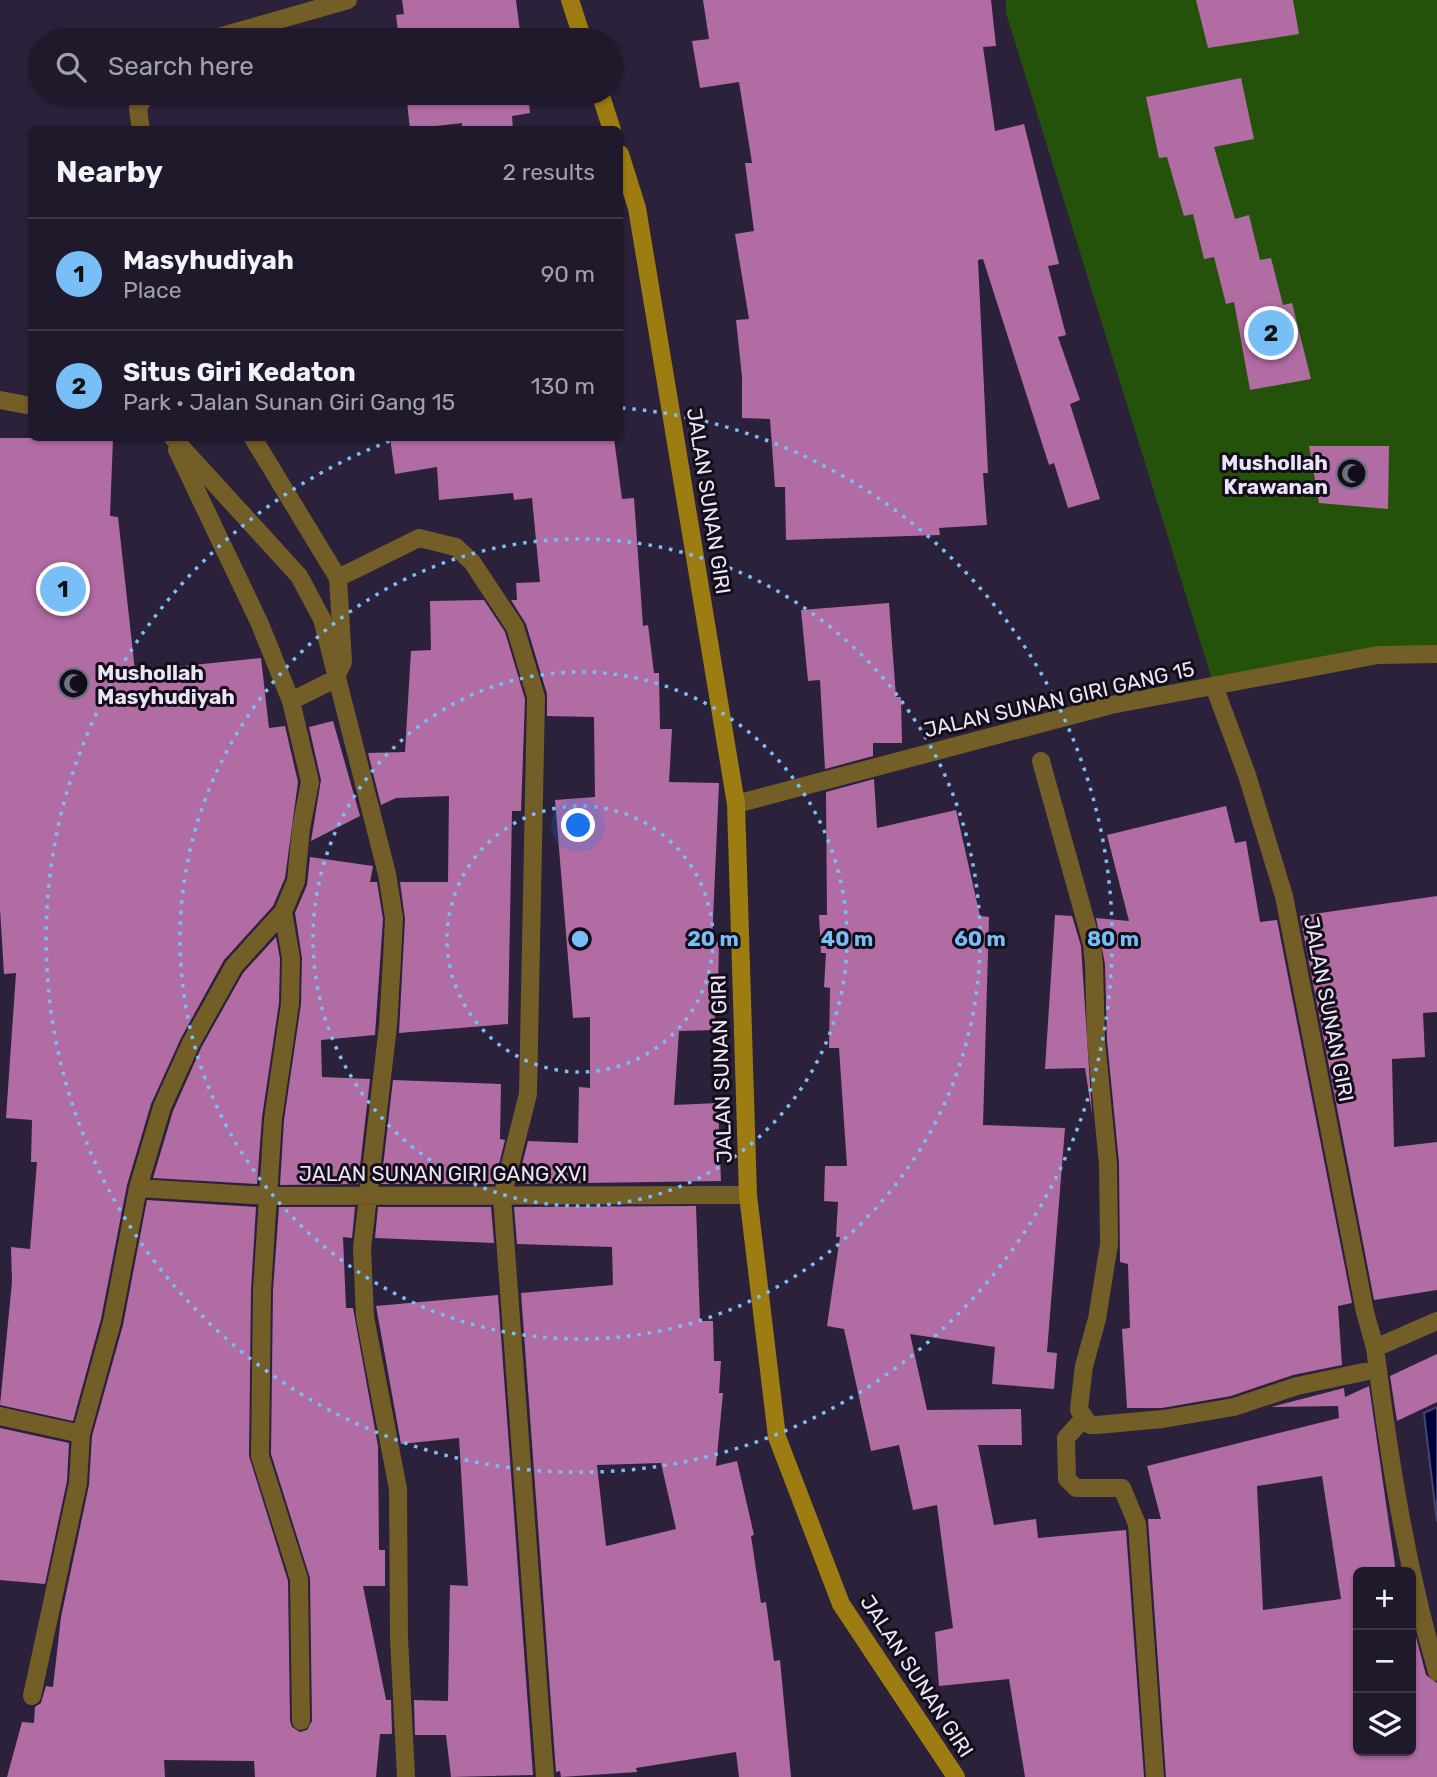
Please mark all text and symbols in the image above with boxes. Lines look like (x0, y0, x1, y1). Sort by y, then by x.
search box (28, 28, 623, 105)
icon: search (52, 48, 90, 86)
text: Search here (108, 51, 254, 82)
text: Nearby (56, 154, 163, 190)
text: 2 results (503, 158, 595, 186)
text: Masyhudiyah (123, 245, 294, 276)
text: 1 (73, 260, 85, 288)
text: 90 m (541, 260, 595, 288)
text: Place (123, 276, 182, 304)
pin: 2 (1248, 307, 1294, 359)
text: Situs Giri Kedaton (123, 357, 356, 388)
text: 2 (72, 372, 86, 400)
text: 130 m (531, 372, 595, 400)
text: Park · Jalan Sunan Giri Gang 15 (123, 388, 455, 416)
street label: JALAN SUNAN GIRI (682, 406, 736, 596)
place label: Mushollah Krawanan (1221, 450, 1328, 499)
mosque icon: Mushollah Krawanan (1334, 457, 1368, 491)
pin: 1 (40, 563, 86, 615)
street label: JALAN SUNAN GIRI GANG 15 (921, 656, 1197, 742)
place label: Mushollah Masyhudiyah (97, 660, 235, 709)
mosque icon: Mushollah Masyhudiyah (57, 667, 91, 701)
your location (561, 808, 595, 842)
street label: JALAN SUNAN GIRI (1299, 914, 1359, 1104)
text: 20 m (687, 926, 739, 951)
text: 40 m (821, 926, 873, 951)
text: 60 m (954, 926, 1006, 951)
text: 80 m (1087, 926, 1139, 951)
centre of rings (568, 927, 592, 951)
street label: JALAN SUNAN GIRI (705, 974, 737, 1164)
street label: JALAN SUNAN GIRI GANG XVI (299, 1161, 587, 1186)
map controls (1353, 1567, 1416, 1756)
button: + (1353, 1567, 1416, 1630)
street label: JALAN SUNAN GIRI (855, 1590, 979, 1762)
button: − (1353, 1630, 1416, 1693)
button: layers (1353, 1693, 1416, 1756)

